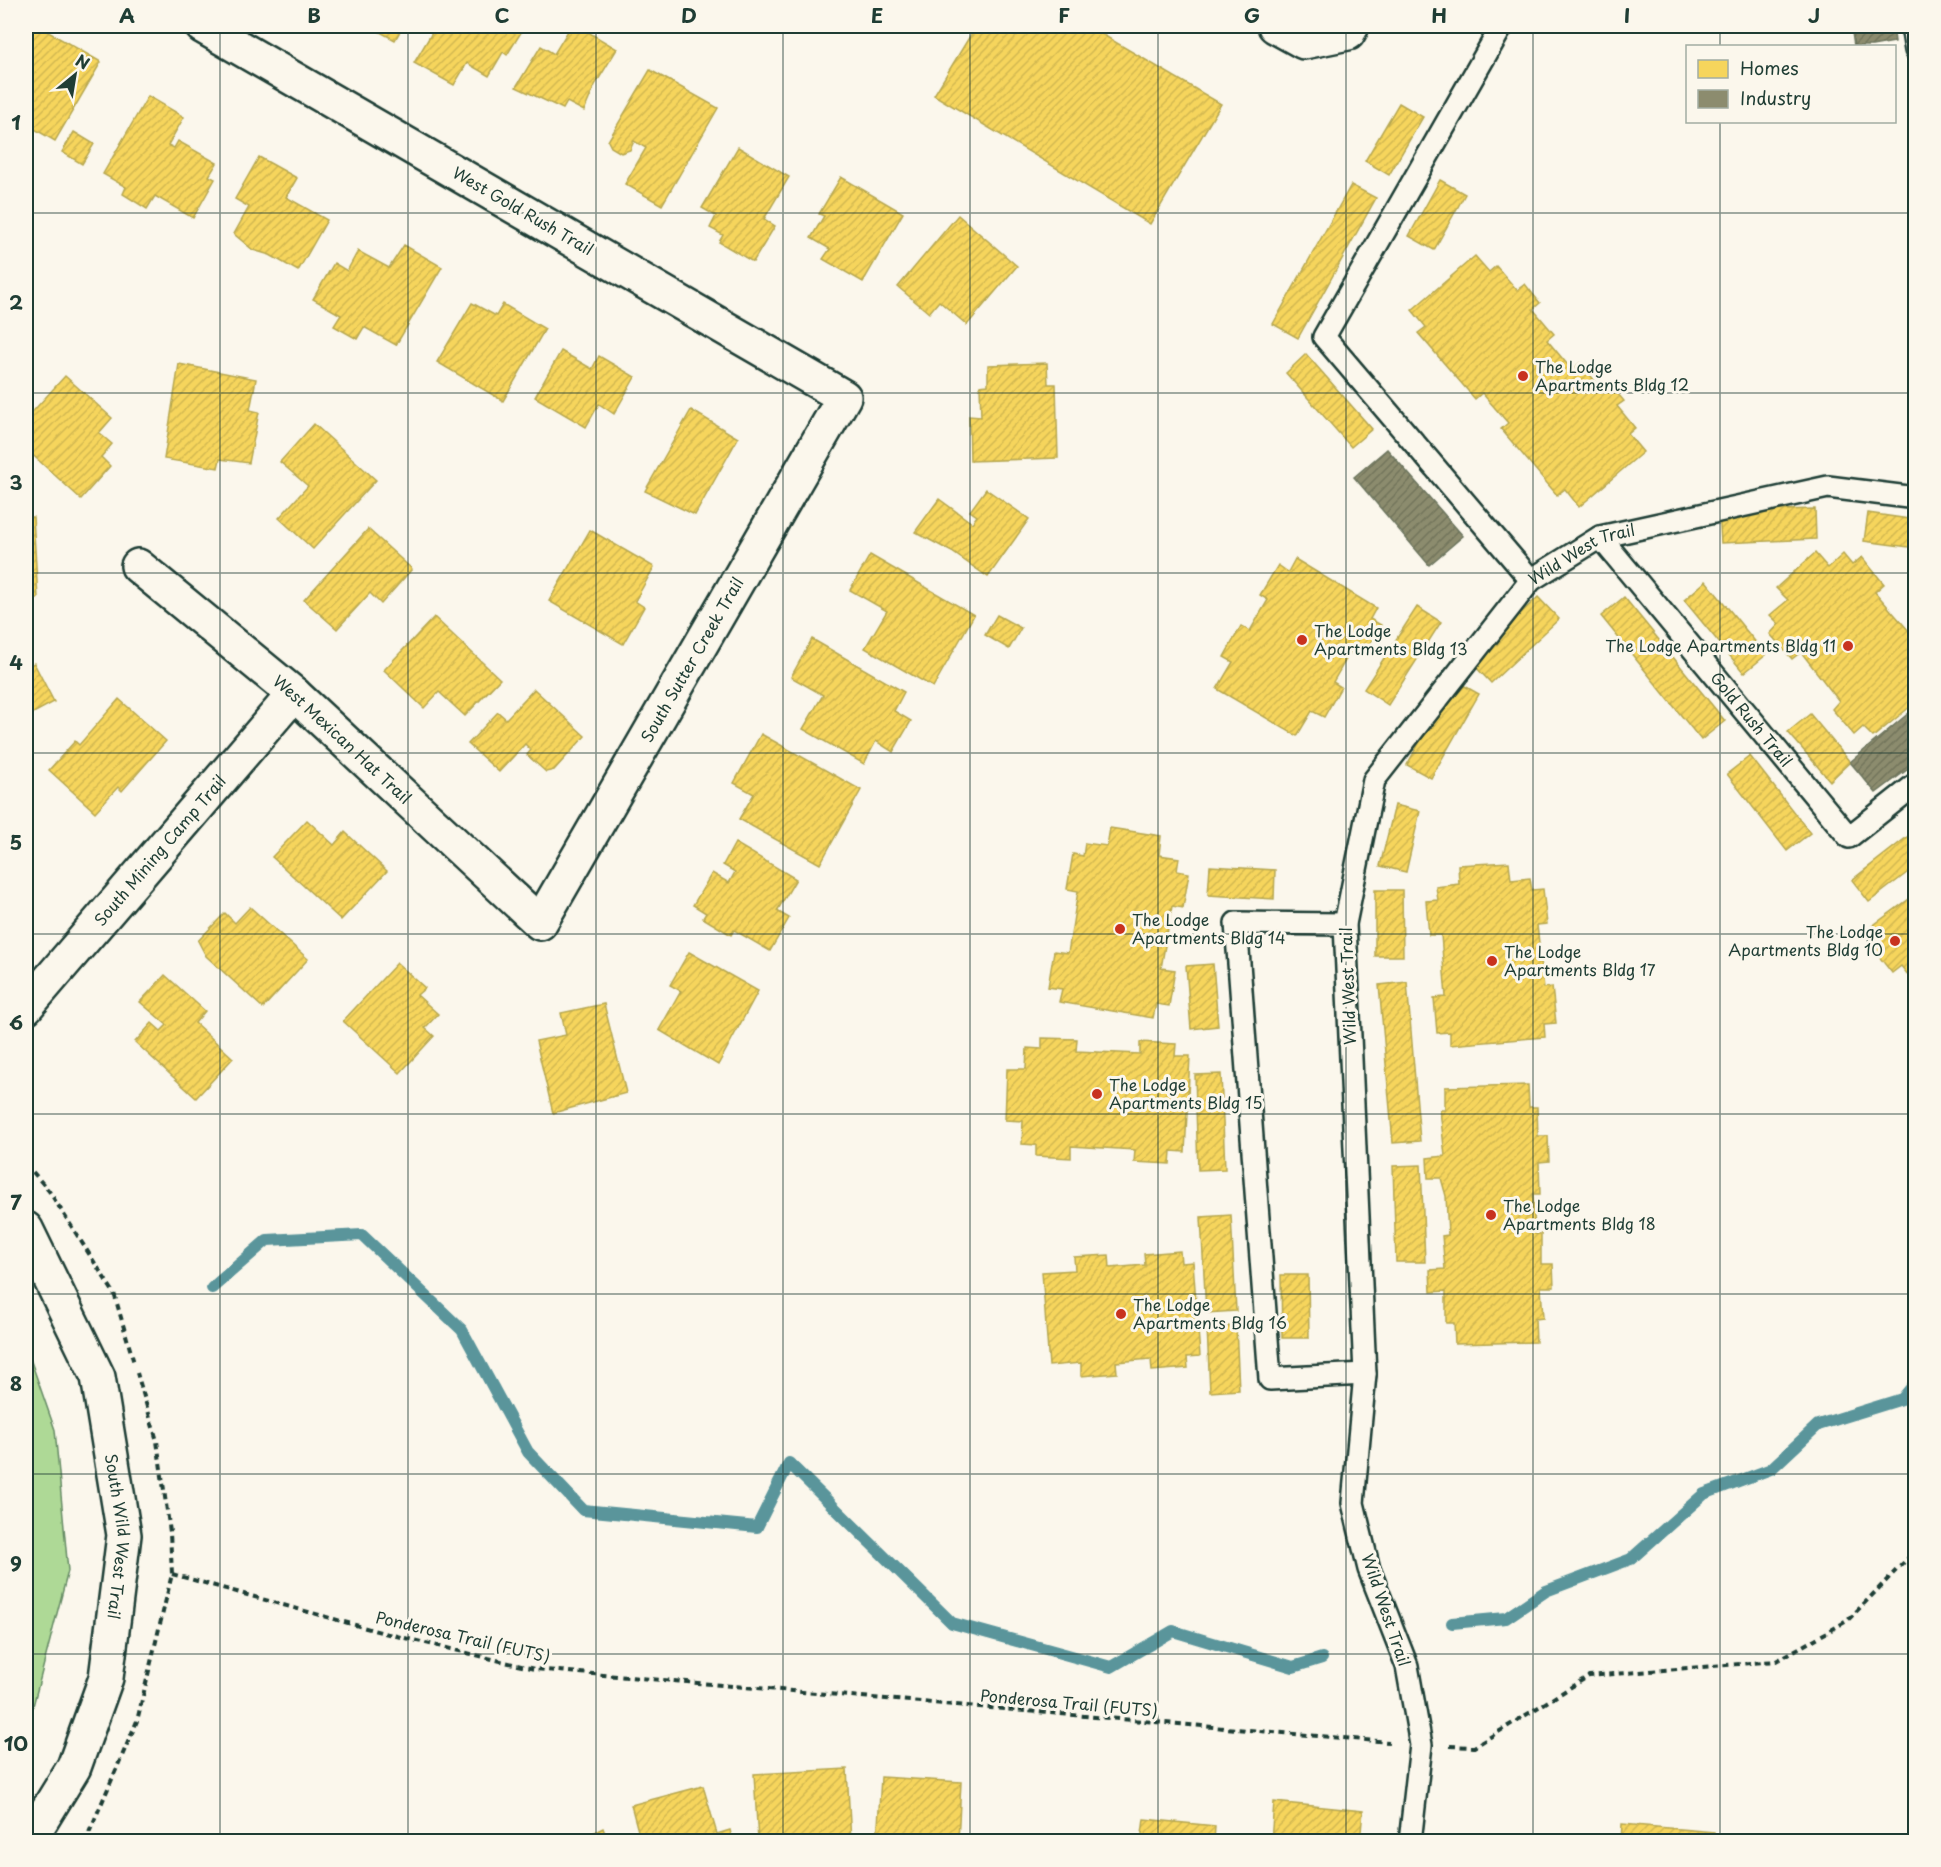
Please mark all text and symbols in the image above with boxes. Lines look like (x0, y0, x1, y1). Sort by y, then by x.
text: A (119, 0, 135, 30)
text: B (307, 0, 321, 30)
text: C (494, 0, 510, 30)
text: D (681, 0, 697, 30)
text: E (871, 0, 883, 30)
text: F (1058, 0, 1070, 30)
text: G (1244, 0, 1260, 30)
text: H (1431, 0, 1447, 30)
text: I (1624, 0, 1630, 30)
text: J (1808, 0, 1820, 30)
north arrow (45, 45, 105, 105)
legend (1686, 45, 1896, 123)
text: N (72, 48, 94, 75)
text: Homes (1740, 54, 1798, 81)
text: Industry (1740, 84, 1811, 111)
text: 1 (11, 107, 21, 137)
street label: West Gold Rush Trail (449, 160, 598, 260)
text: 2 (9, 287, 23, 317)
place label: The Lodge Apartments Bldg 12 (1535, 354, 1689, 396)
marker: The Lodge Apartments Bldg 12 (1516, 369, 1530, 383)
text: 3 (9, 467, 23, 497)
street label: Wild West Trail (1523, 517, 1637, 590)
street label: South Sutter Creek Trail (634, 572, 749, 746)
place label: The Lodge Apartments Bldg 13 (1314, 618, 1468, 660)
marker: The Lodge Apartments Bldg 13 (1295, 633, 1309, 647)
place label: The Lodge Apartments Bldg 11 (1605, 633, 1836, 657)
marker: The Lodge Apartments Bldg 11 (1841, 639, 1855, 653)
text: 4 (9, 647, 23, 677)
street label: Gold Rush Trail (1705, 666, 1799, 772)
street label: West Mexican Hat Trail (268, 669, 417, 809)
street label: South Mining Camp Trail (88, 769, 231, 931)
text: 5 (10, 827, 22, 857)
place label: The Lodge Apartments Bldg 14 (1132, 907, 1286, 949)
place label: The Lodge Apartments Bldg 10 (1728, 919, 1883, 961)
marker: The Lodge Apartments Bldg 14 (1113, 922, 1127, 936)
street label: Wild West Trail (1333, 927, 1361, 1045)
marker: The Lodge Apartments Bldg 10 (1888, 934, 1902, 948)
place label: The Lodge Apartments Bldg 17 (1504, 939, 1656, 981)
marker: The Lodge Apartments Bldg 17 (1485, 954, 1499, 968)
text: 6 (9, 1007, 23, 1037)
place label: The Lodge Apartments Bldg 15 (1109, 1072, 1262, 1114)
marker: The Lodge Apartments Bldg 15 (1090, 1087, 1104, 1101)
text: 7 (10, 1187, 22, 1217)
place label: The Lodge Apartments Bldg 18 (1503, 1193, 1656, 1235)
marker: The Lodge Apartments Bldg 18 (1484, 1208, 1498, 1222)
place label: The Lodge Apartments Bldg 16 (1133, 1292, 1287, 1334)
marker: The Lodge Apartments Bldg 16 (1114, 1307, 1128, 1321)
text: 8 (10, 1368, 22, 1398)
street label: South Wild West Trail (100, 1452, 137, 1621)
text: 9 (10, 1548, 22, 1578)
street label: Wild West Trail (1356, 1550, 1417, 1669)
street label: Ponderosa Trail (FUTS) (374, 1604, 553, 1668)
street label: Ponderosa Trail (FUTS) (979, 1682, 1159, 1722)
text: 10 (4, 1728, 28, 1758)

